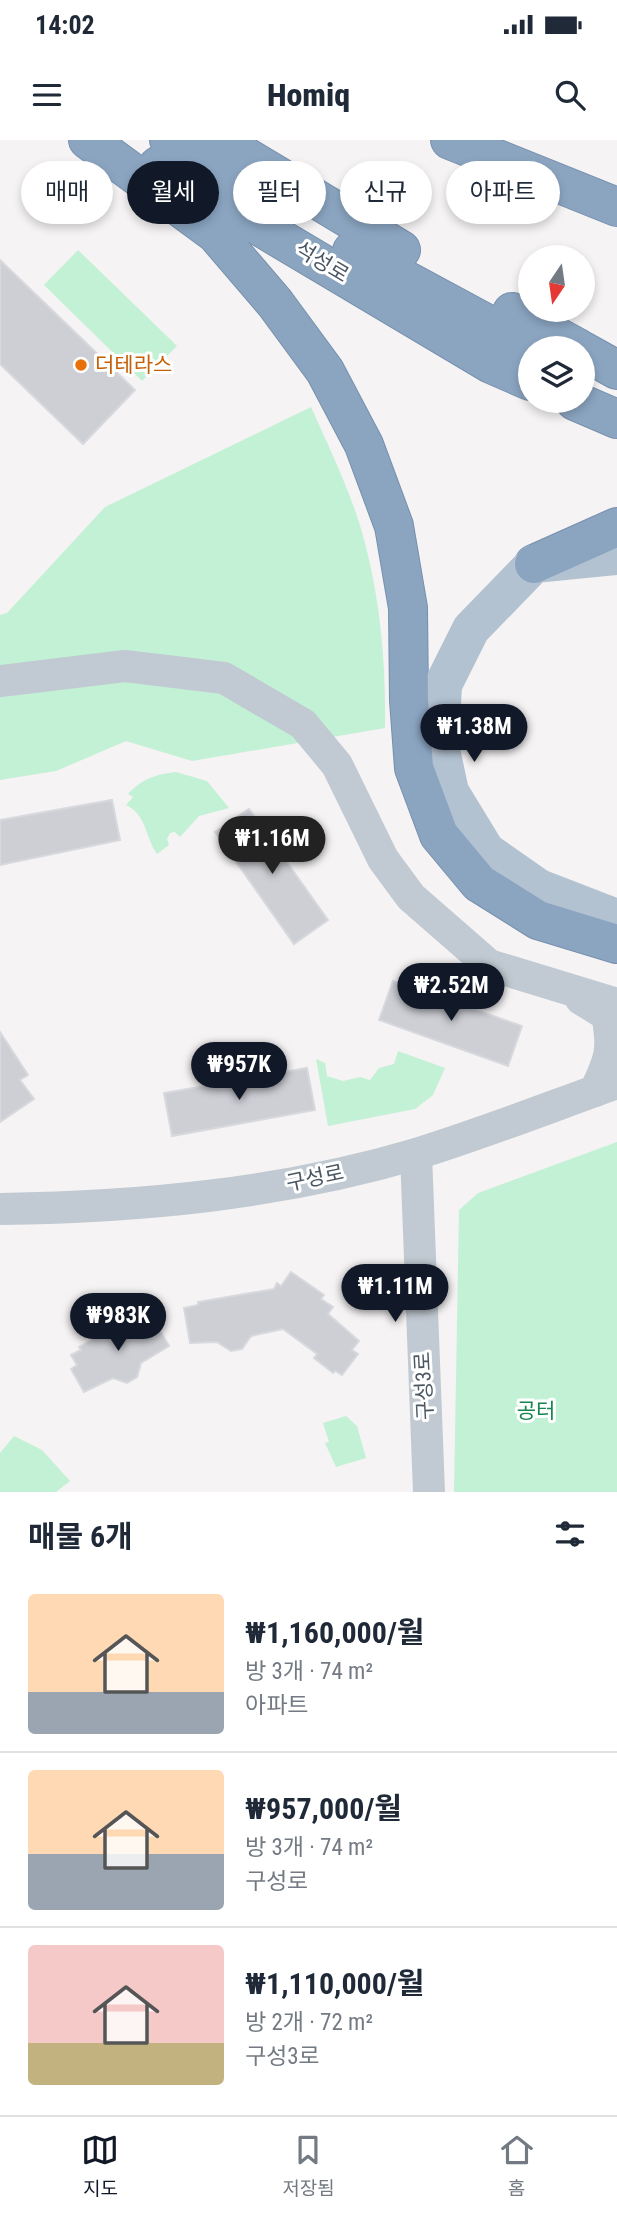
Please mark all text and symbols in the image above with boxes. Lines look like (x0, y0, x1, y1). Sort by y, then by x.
text: 14:02 (35, 10, 95, 40)
icon: menu (28, 76, 66, 114)
text: Homiq (267, 76, 350, 114)
icon: search (551, 76, 589, 114)
chip: 매매 (21, 161, 113, 224)
chip: 월세 (127, 161, 219, 224)
chip: 필터 (233, 161, 326, 224)
chip: 신규 (340, 161, 432, 224)
chip: 아파트 (446, 161, 560, 224)
street label: 석성로 (291, 237, 353, 287)
north arrow (518, 245, 595, 322)
map controls (518, 245, 595, 413)
button: layers (518, 336, 595, 413)
place label: 더테라스 (95, 353, 172, 377)
marker: 더테라스 (73, 357, 89, 373)
pin: ₩1.38M (417, 704, 531, 764)
text: ₩1.38M (436, 713, 512, 740)
pin: ₩1.16M (215, 816, 329, 876)
text: ₩1.16M (234, 825, 310, 852)
pin: ₩2.52M (394, 964, 508, 1023)
text: ₩2.52M (413, 972, 489, 999)
pin: ₩957K (190, 1042, 288, 1102)
text: ₩957K (207, 1051, 271, 1078)
street label: 구성로 (284, 1160, 346, 1196)
pin: ₩1.11M (338, 1264, 452, 1324)
text: ₩1.11M (357, 1273, 433, 1300)
pin: ₩983K (69, 1294, 167, 1353)
text: ₩983K (86, 1302, 150, 1329)
street label: 구성3로 (410, 1351, 438, 1421)
park label: 공터 (517, 1399, 555, 1423)
icon: filters (551, 1515, 589, 1553)
text: 매물 6개 (28, 1519, 133, 1554)
text: ₩1,160,000/월 (245, 1615, 424, 1650)
icon: home (84, 1622, 168, 1706)
text: 방 3개 · 74 m² (245, 1658, 373, 1685)
text: 아파트 (245, 1692, 308, 1719)
text: ₩957,000/월 (245, 1791, 402, 1826)
icon: home (84, 1798, 168, 1882)
text: 방 3개 · 74 m² (245, 1834, 373, 1861)
text: 구성로 (245, 1868, 308, 1895)
text: ₩1,110,000/월 (245, 1966, 424, 2001)
icon: home (84, 1973, 168, 2057)
text: 방 2개 · 72 m² (245, 2009, 373, 2036)
text: 구성3로 (245, 2043, 320, 2070)
tab: 지도 (81, 2131, 119, 2200)
tab: 저장됨 (282, 2131, 335, 2200)
tab: 홈 (498, 2131, 536, 2200)

